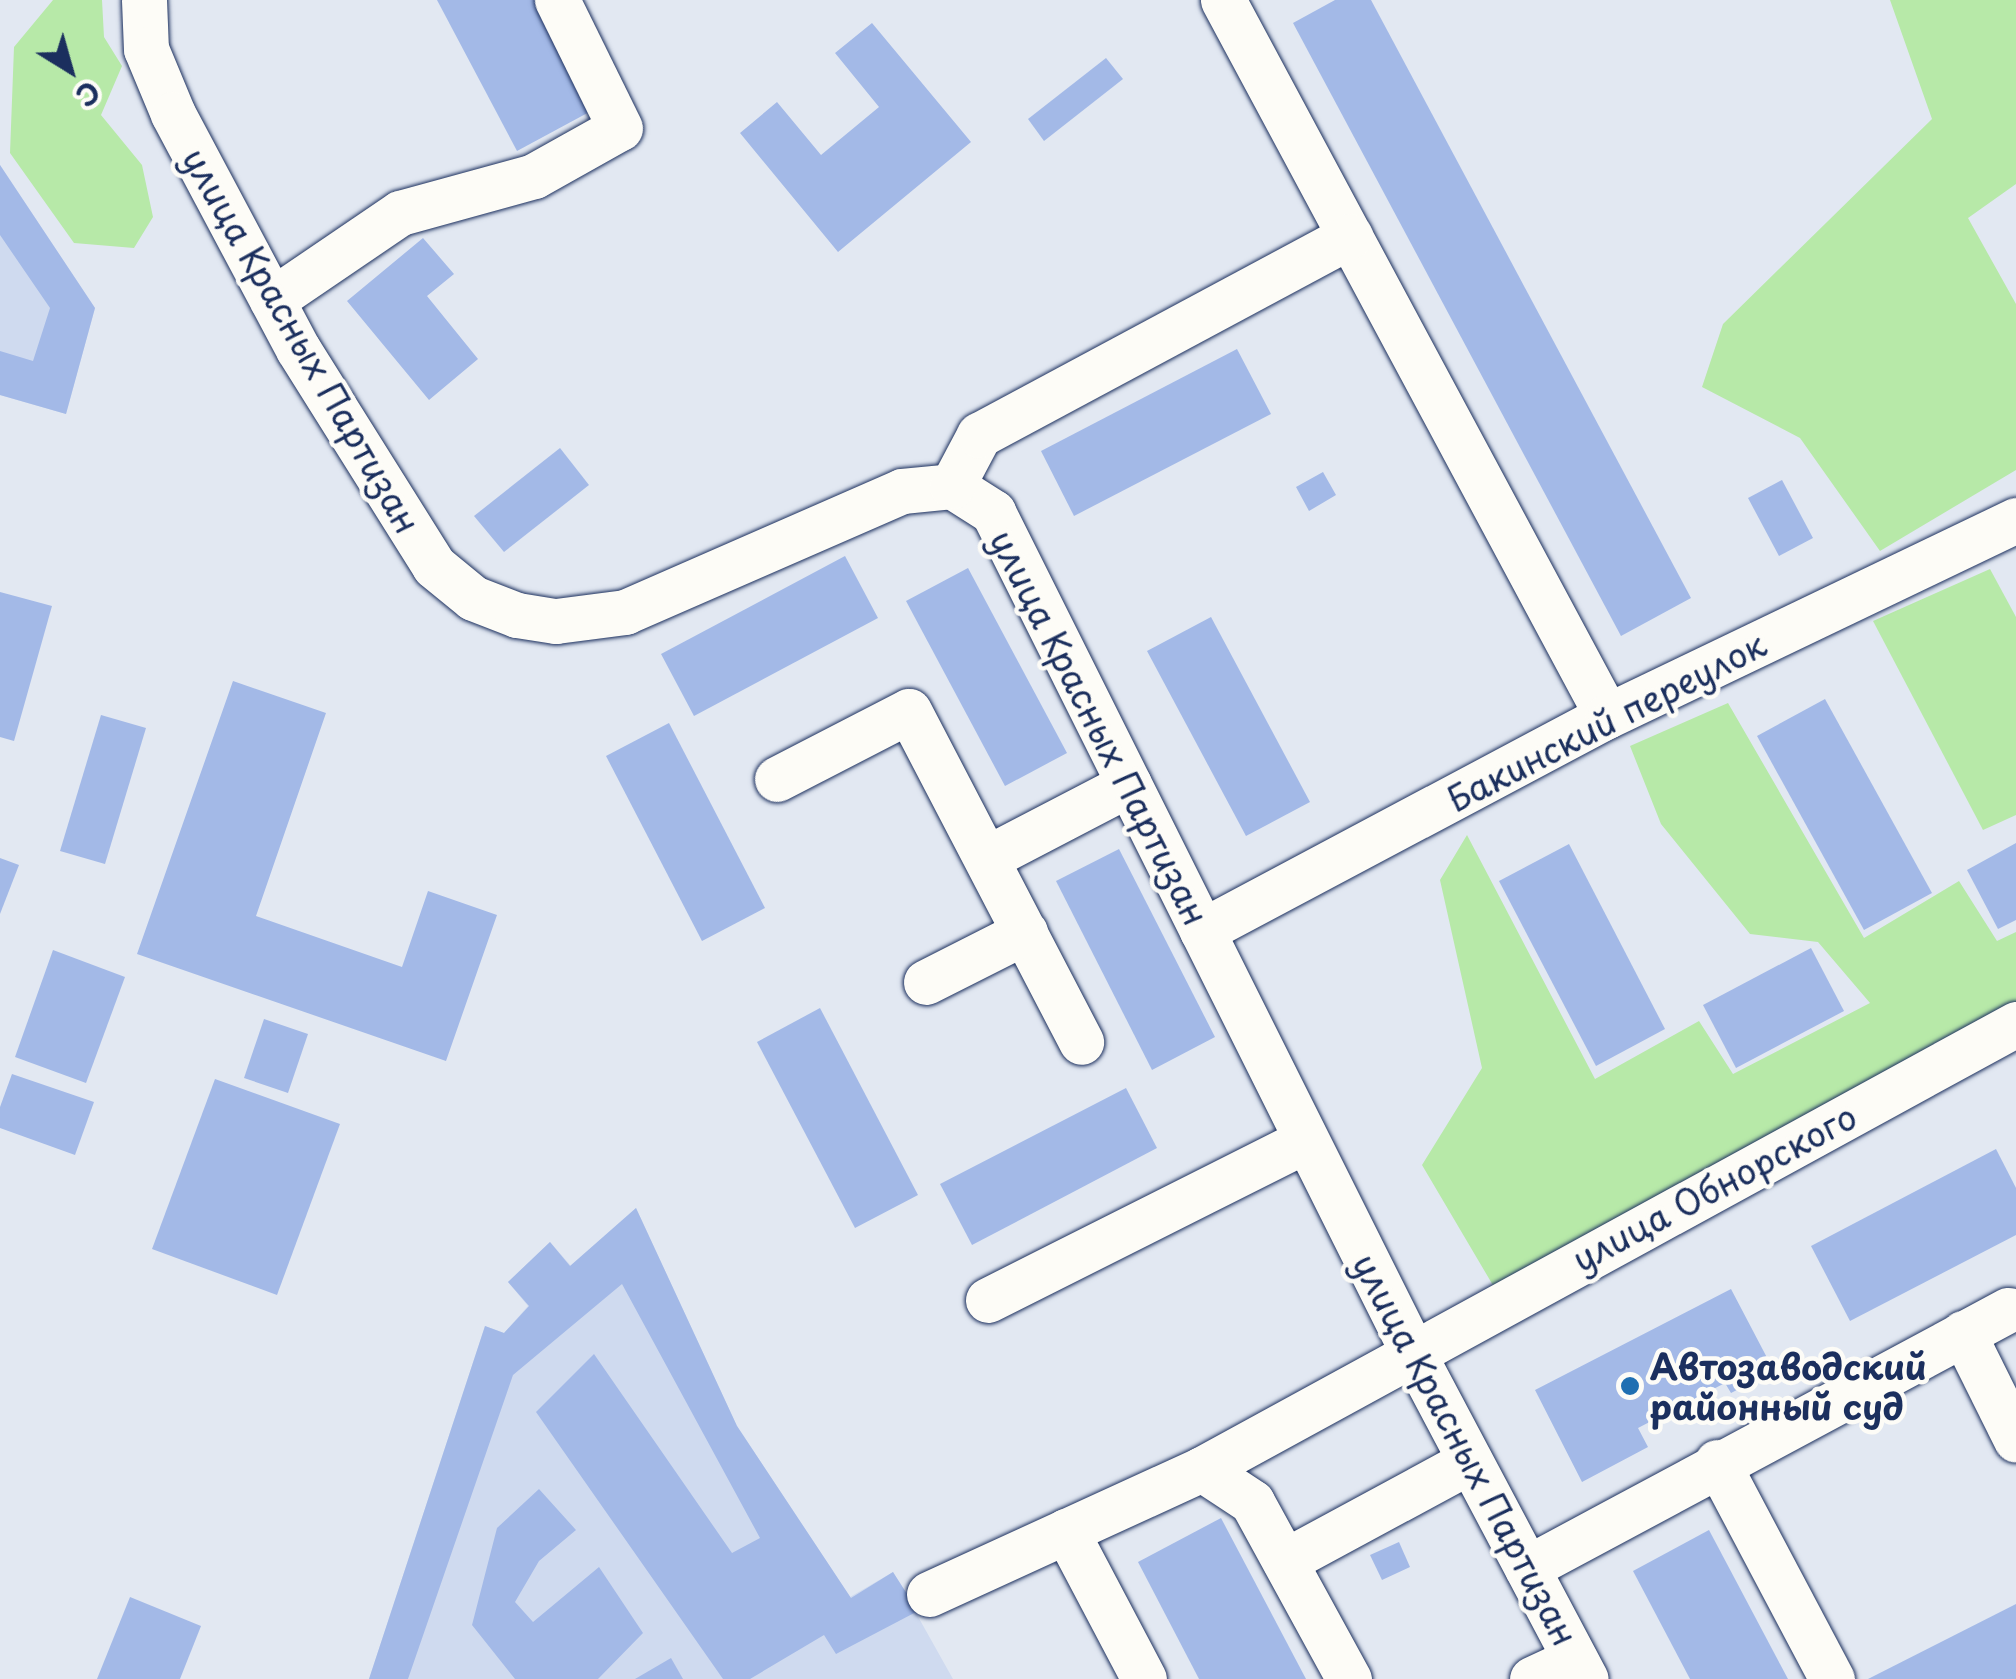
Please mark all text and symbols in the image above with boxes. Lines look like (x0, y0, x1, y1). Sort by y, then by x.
north arrow (20, 20, 120, 120)
text: С (67, 71, 110, 118)
street label: улица Красных Партизан (173, 138, 431, 542)
street label: улица Красных Партизан (981, 521, 1219, 933)
street label: Бакинский переулок (1440, 622, 1772, 820)
street label: улица Обнорского (1564, 1094, 1864, 1280)
street label: улица Красных Партизан (1344, 1244, 1588, 1654)
place label: Автозаводский районный суд (1650, 1345, 1927, 1427)
marker: Автозаводский районный суд (1619, 1375, 1641, 1397)

